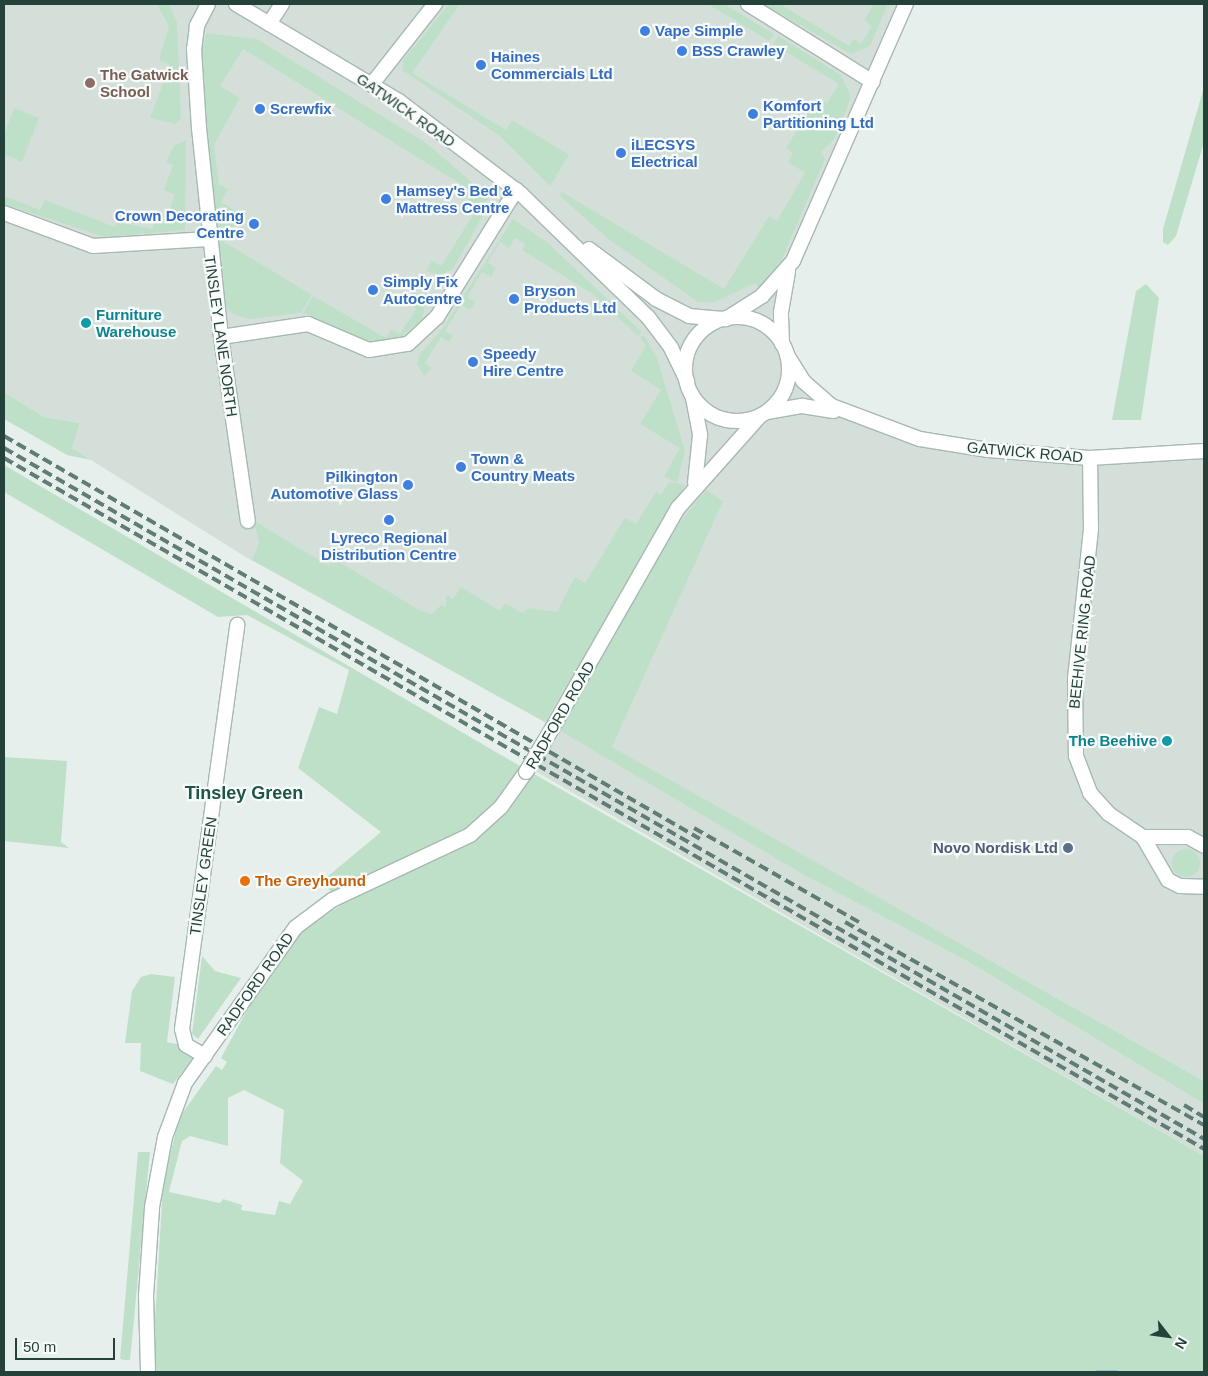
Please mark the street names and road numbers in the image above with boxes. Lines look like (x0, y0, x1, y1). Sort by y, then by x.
street label: GATWICK ROAD (353, 69, 459, 151)
street label: TINSLEY LANE NORTH (201, 254, 241, 418)
street label: GATWICK ROAD (966, 438, 1084, 466)
street label: BEEHIVE RING ROAD (1065, 554, 1099, 710)
street label: RADFORD ROAD (522, 658, 598, 772)
street label: TINSLEY GREEN (186, 815, 220, 937)
street label: RADFORD ROAD (213, 929, 297, 1039)

